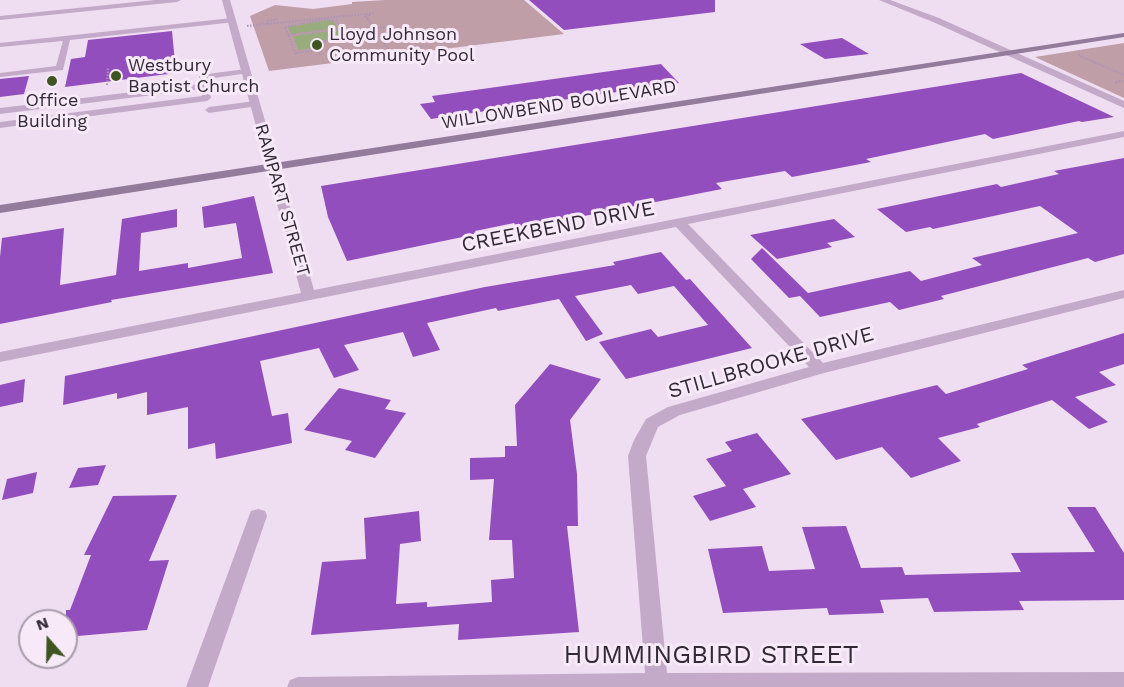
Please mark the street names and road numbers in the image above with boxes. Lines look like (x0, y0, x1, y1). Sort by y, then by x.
street label: WILLOWBEND BOULEVARD (440, 76, 678, 134)
street label: RAMPART STREET (250, 121, 314, 279)
street label: CREEKBEND DRIVE (459, 196, 657, 258)
street label: STILLBROOKE DRIVE (665, 322, 877, 404)
street label: HUMMINGBIRD STREET (564, 639, 858, 671)

